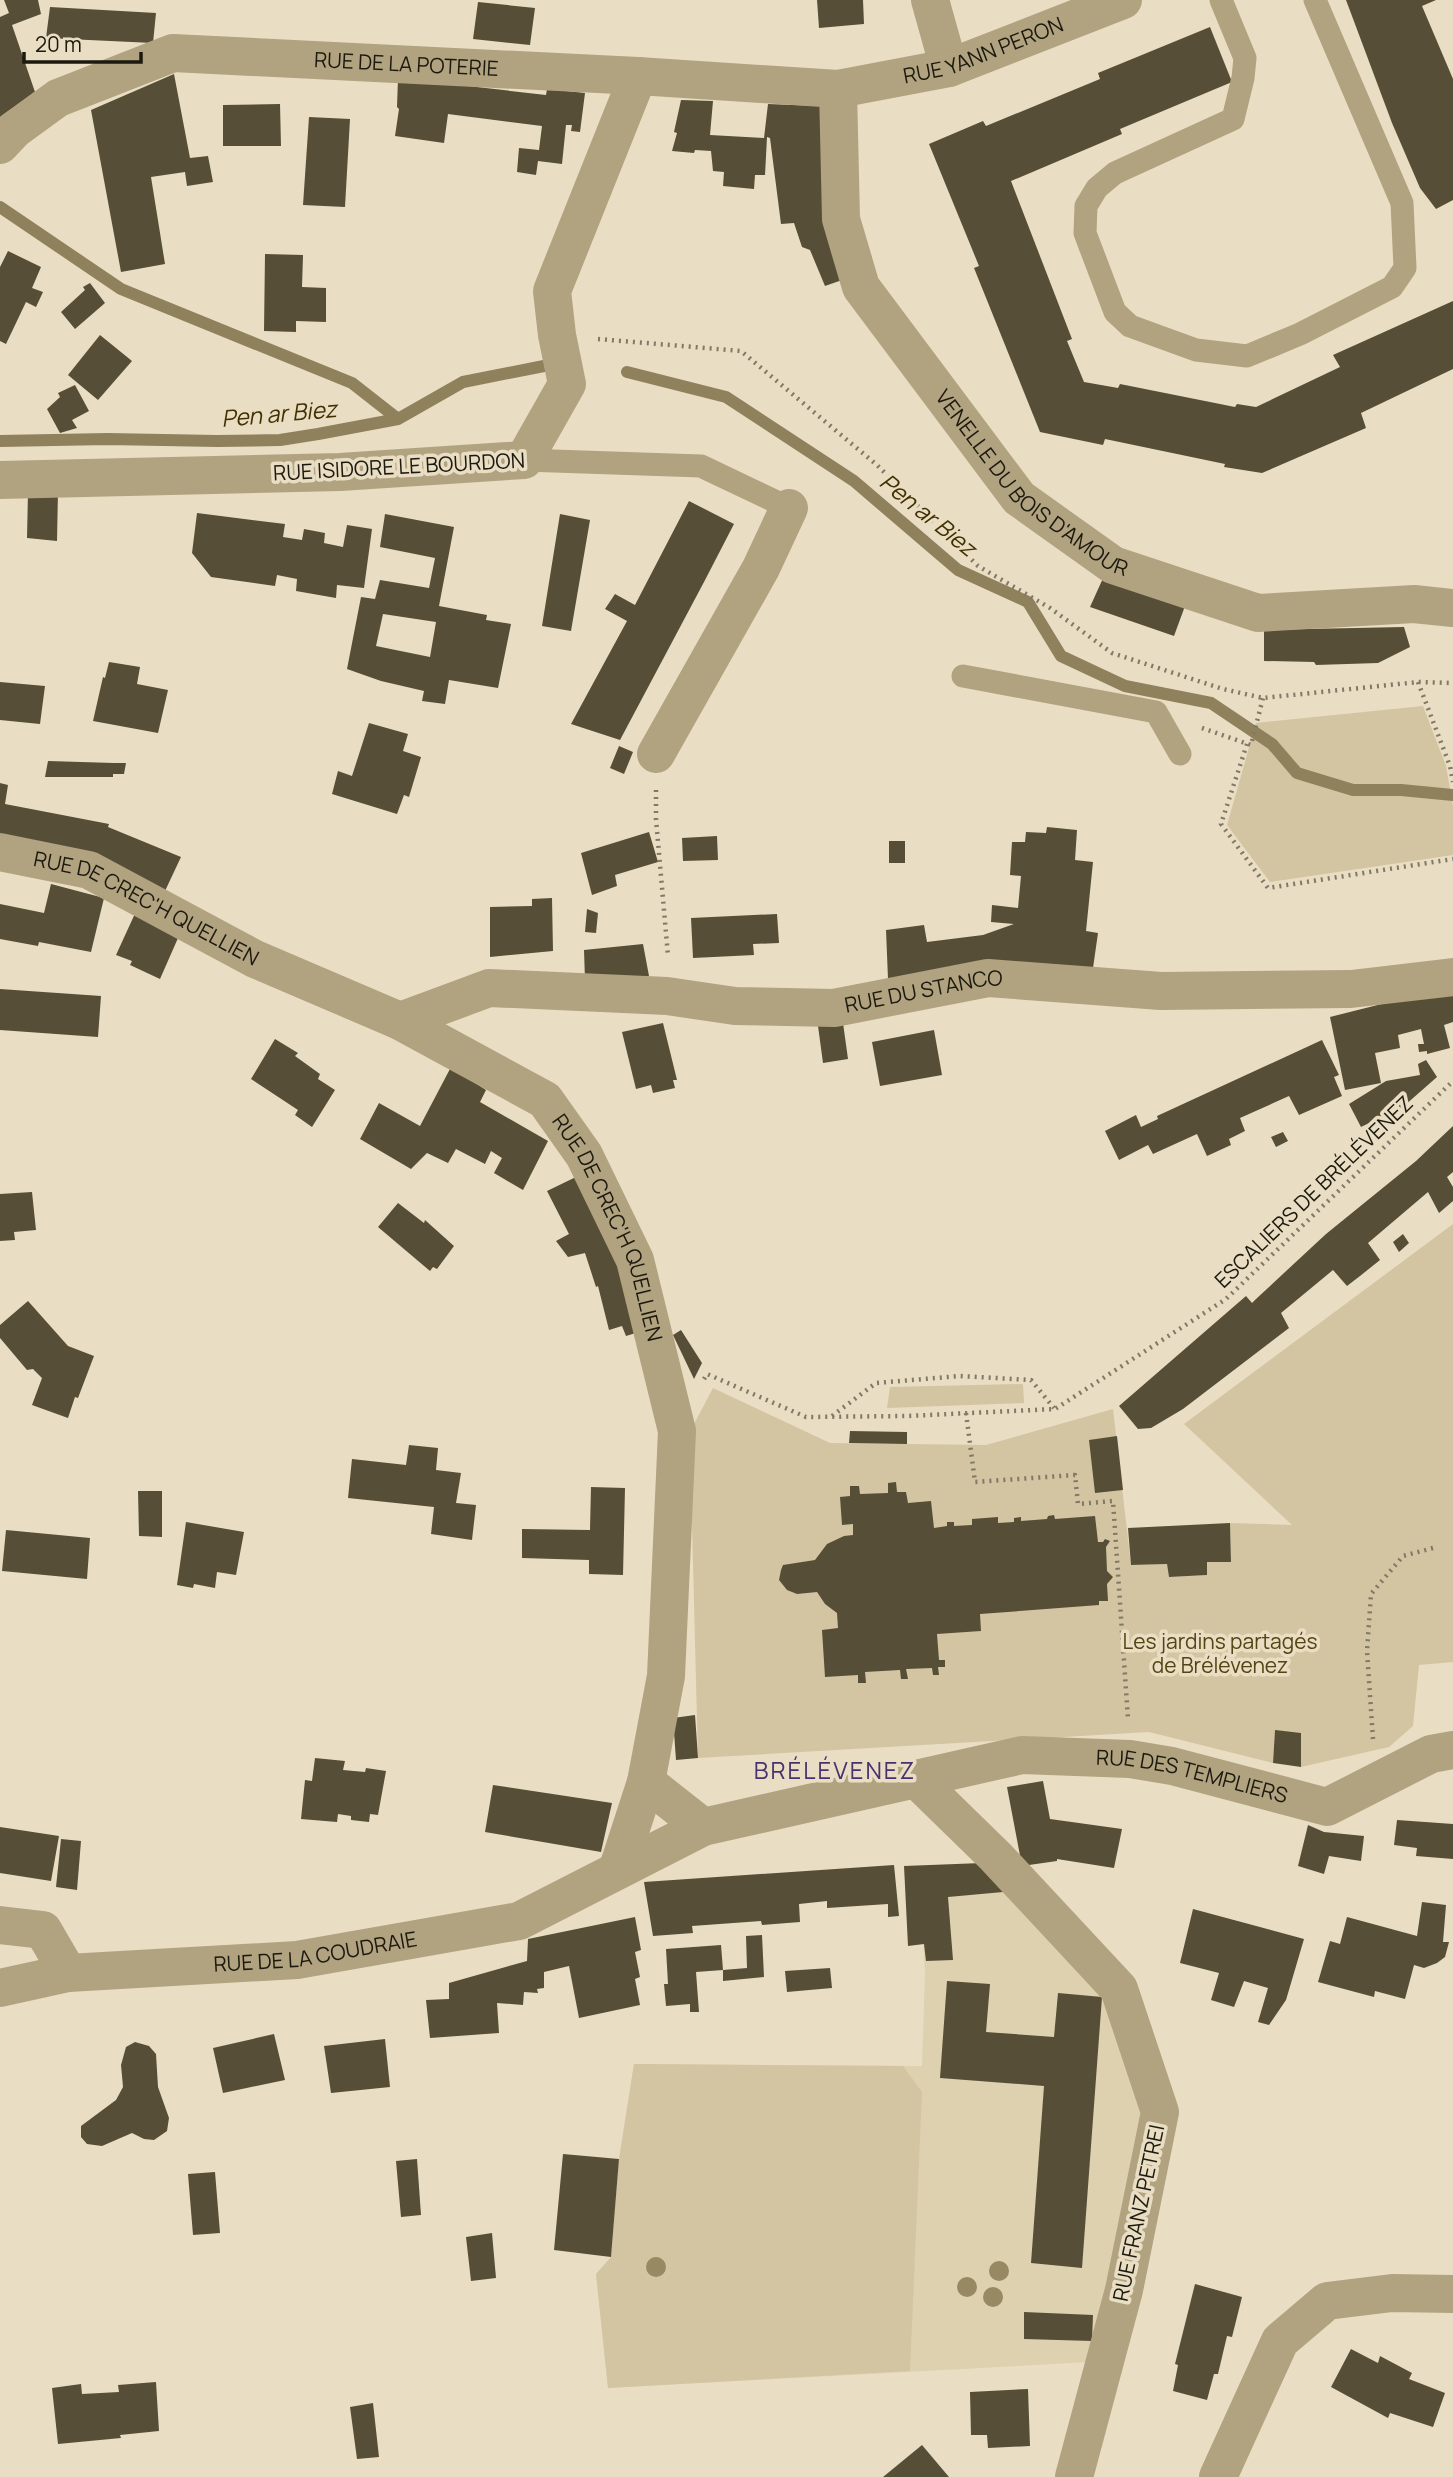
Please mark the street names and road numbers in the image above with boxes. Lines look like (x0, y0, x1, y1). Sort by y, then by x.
street label: RUE YANN PERON (901, 10, 1067, 89)
street label: RUE DE LA POTERIE (313, 45, 499, 82)
street label: VENELLE DU BOIS D'AMOUR (930, 384, 1132, 582)
street label: RUE ISIDORE LE BOURDON (272, 445, 526, 487)
street label: RUE DE CREC'H QUELLIEN (31, 844, 264, 972)
street label: RUE DU STANCO (842, 963, 1003, 1019)
street label: ESCALIERS DE BRÉLÉVENEZ (1208, 1089, 1418, 1293)
street label: RUE DE CREC'H QUELLIEN (546, 1108, 669, 1344)
street label: RUE DES TEMPLIERS (1096, 1743, 1291, 1809)
street label: RUE DE LA COUDRAIE (213, 1924, 419, 1978)
street label: RUE FRANZ PETREI (1106, 2122, 1170, 2304)

